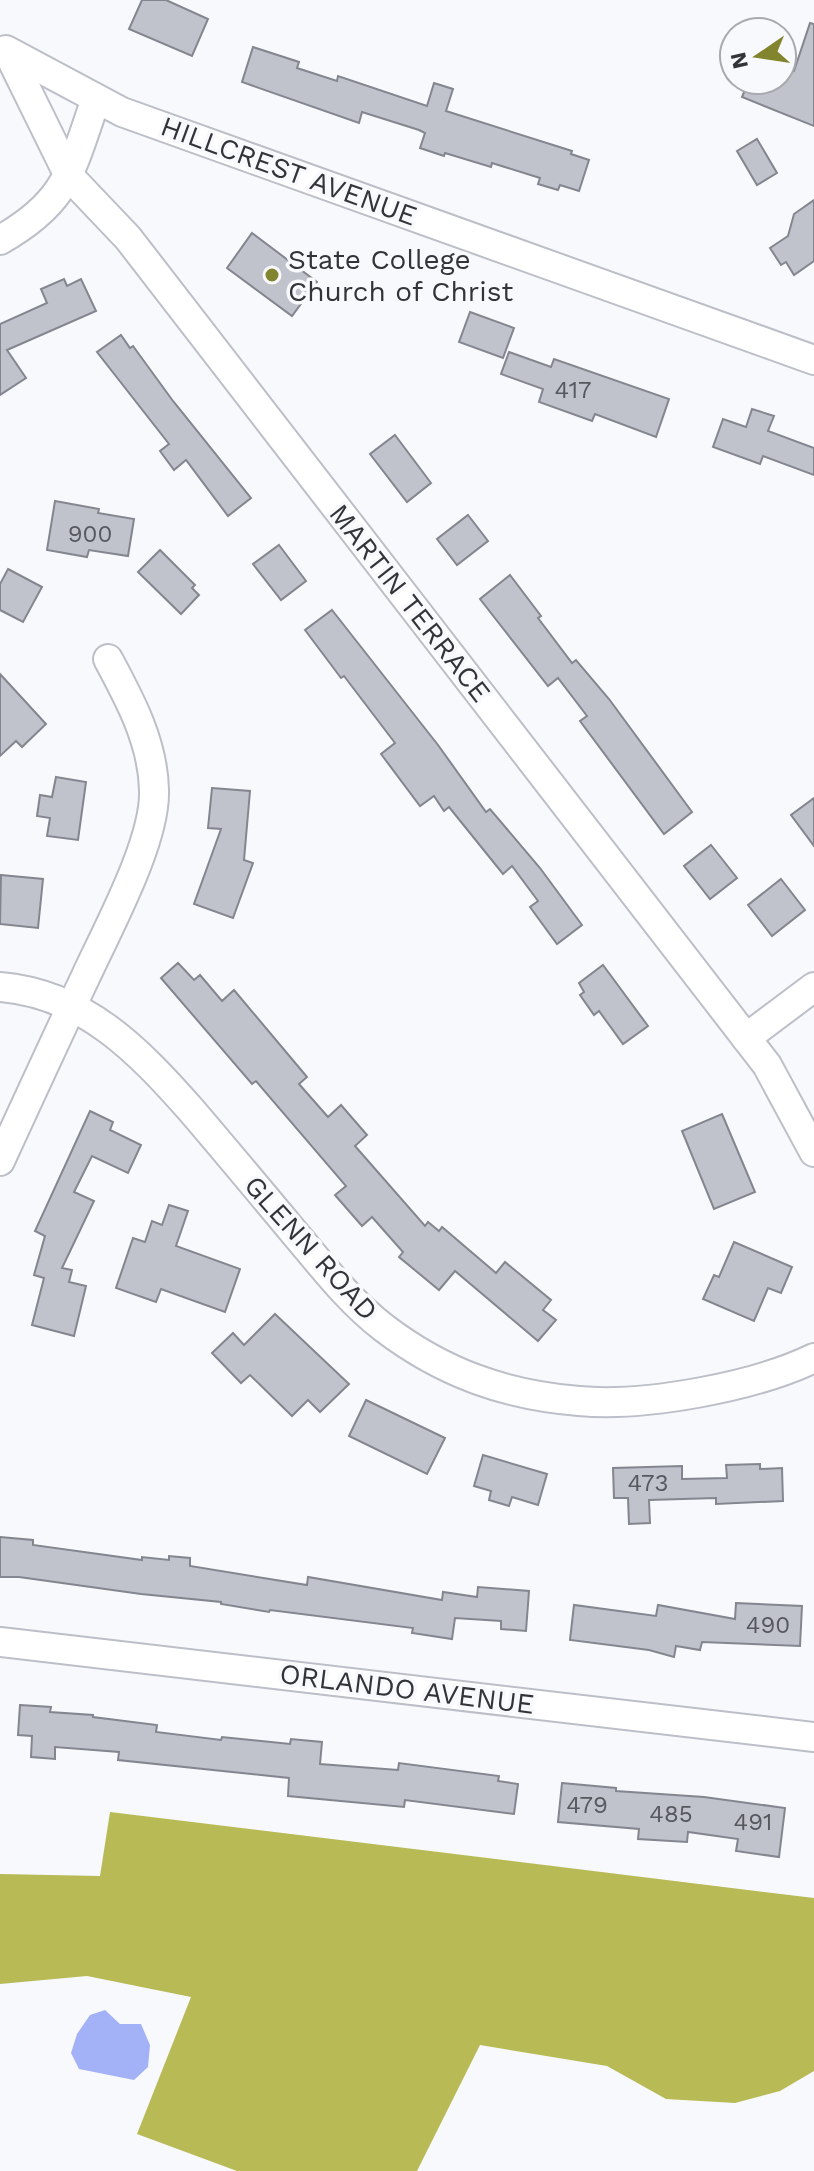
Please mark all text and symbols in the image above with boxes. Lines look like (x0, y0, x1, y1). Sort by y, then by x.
north arrow (718, 16, 798, 96)
text: N (725, 50, 753, 71)
street label: HILLCREST AVENUE (156, 109, 422, 233)
place label: State College Church of Christ (288, 243, 514, 308)
marker: State College Church of Christ (263, 266, 281, 284)
house number: 417 (554, 376, 592, 404)
street label: MARTIN TERRACE (323, 498, 497, 708)
house number: 900 (68, 520, 112, 548)
street label: GLENN ROAD (238, 1169, 384, 1327)
house number: 473 (628, 1469, 668, 1497)
house number: 490 (746, 1611, 790, 1639)
street label: ORLANDO AVENUE (278, 1657, 536, 1721)
house number: 479 (566, 1791, 608, 1819)
house number: 485 (649, 1800, 693, 1828)
house number: 491 (734, 1808, 772, 1836)

